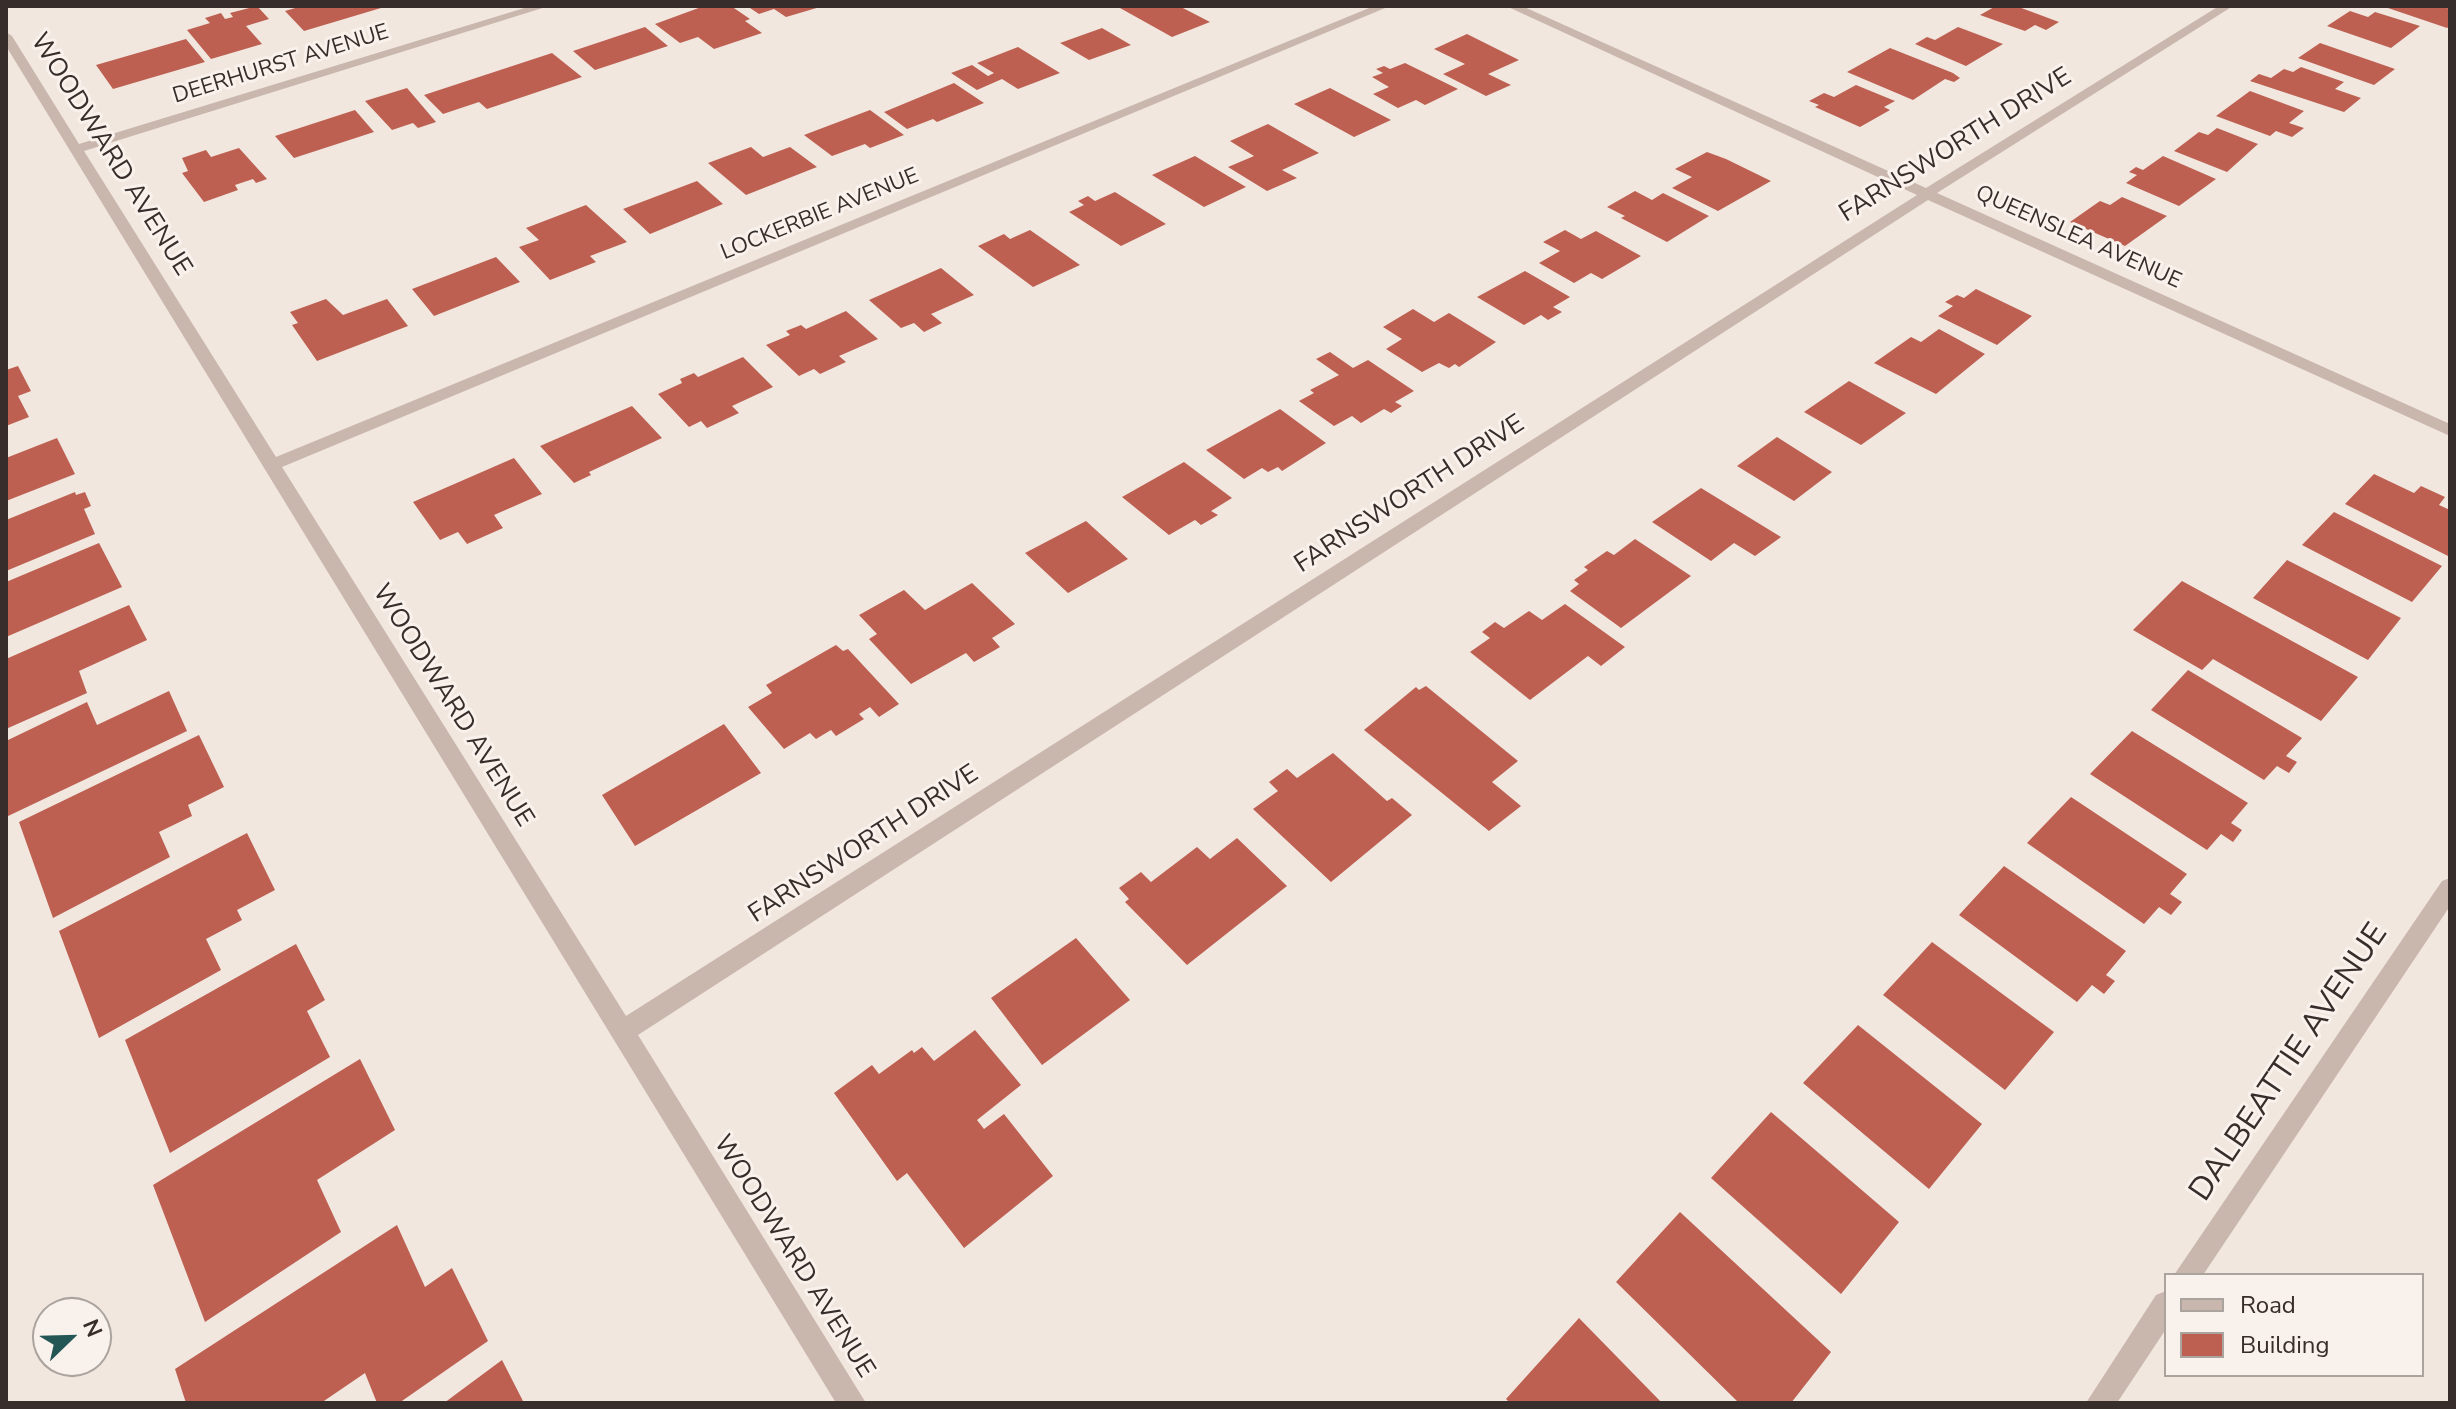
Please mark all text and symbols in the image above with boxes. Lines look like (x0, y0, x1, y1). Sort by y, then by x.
street label: DEERHURST AVENUE (170, 20, 392, 110)
street label: WOODWARD AVENUE (22, 28, 198, 282)
street label: FARNSWORTH DRIVE (1834, 62, 2078, 230)
street label: LOCKERBIE AVENUE (717, 163, 923, 267)
street label: QUEENSLEA AVENUE (1971, 181, 2185, 295)
street label: FARNSWORTH DRIVE (1289, 409, 1531, 581)
street label: WOODWARD AVENUE (364, 579, 540, 833)
street label: FARNSWORTH DRIVE (743, 759, 985, 931)
street label: DALBEATTIE AVENUE (2183, 917, 2397, 1209)
street label: WOODWARD AVENUE (705, 1130, 881, 1384)
legend (2164, 1273, 2424, 1377)
text: Road (2240, 1289, 2296, 1321)
north arrow (32, 1297, 112, 1377)
text: N (75, 1315, 109, 1342)
text: Building (2240, 1329, 2330, 1361)

